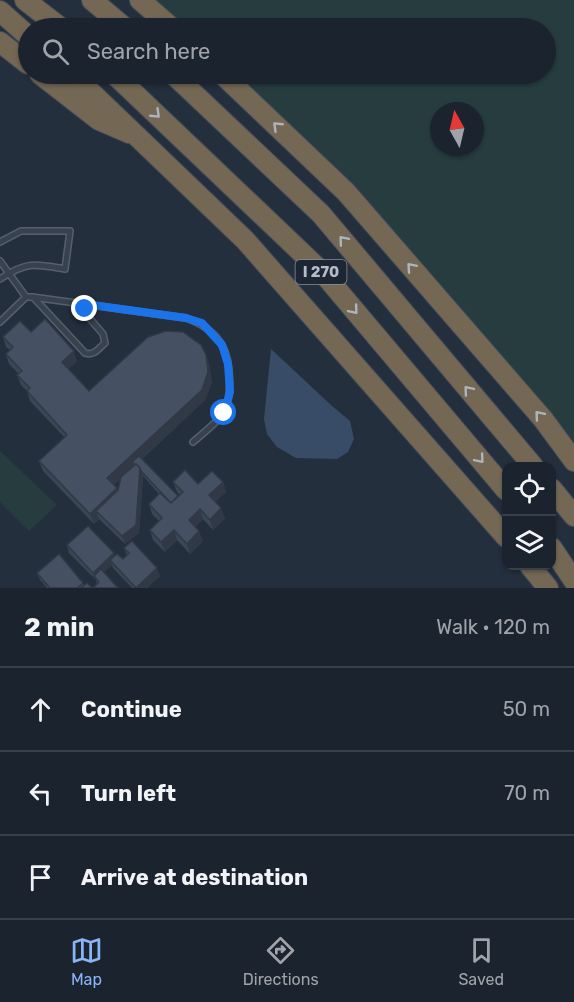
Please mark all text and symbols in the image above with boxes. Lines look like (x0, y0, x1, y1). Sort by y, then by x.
search box (18, 18, 556, 84)
icon: search (39, 35, 72, 68)
text: Search here (87, 38, 210, 65)
north arrow (430, 102, 484, 156)
one-way arrow (150, 107, 160, 118)
one-way arrow (273, 122, 283, 133)
one-way arrow (339, 236, 350, 247)
road number: I 270 (296, 260, 346, 284)
one-way arrow (407, 263, 418, 274)
route end (71, 295, 97, 321)
one-way arrow (347, 303, 358, 314)
one-way arrow (464, 385, 475, 396)
route start (210, 399, 236, 425)
one-way arrow (535, 411, 546, 422)
one-way arrow (473, 452, 484, 463)
map controls (502, 462, 556, 570)
button: locate (502, 462, 556, 516)
button: layers (502, 516, 556, 570)
text: 2 min (24, 612, 94, 643)
text: Walk · 120 m (436, 615, 550, 639)
icon: ahead (24, 693, 57, 726)
text: Continue (81, 696, 182, 723)
text: 50 m (503, 697, 550, 721)
icon: left (24, 777, 57, 810)
text: Turn left (81, 780, 176, 807)
text: 70 m (504, 781, 550, 805)
icon: arrive (24, 861, 57, 894)
text: Arrive at destination (81, 864, 308, 891)
tab: Map (70, 934, 103, 989)
tab: Directions (243, 934, 319, 989)
tab: Saved (458, 934, 504, 989)

